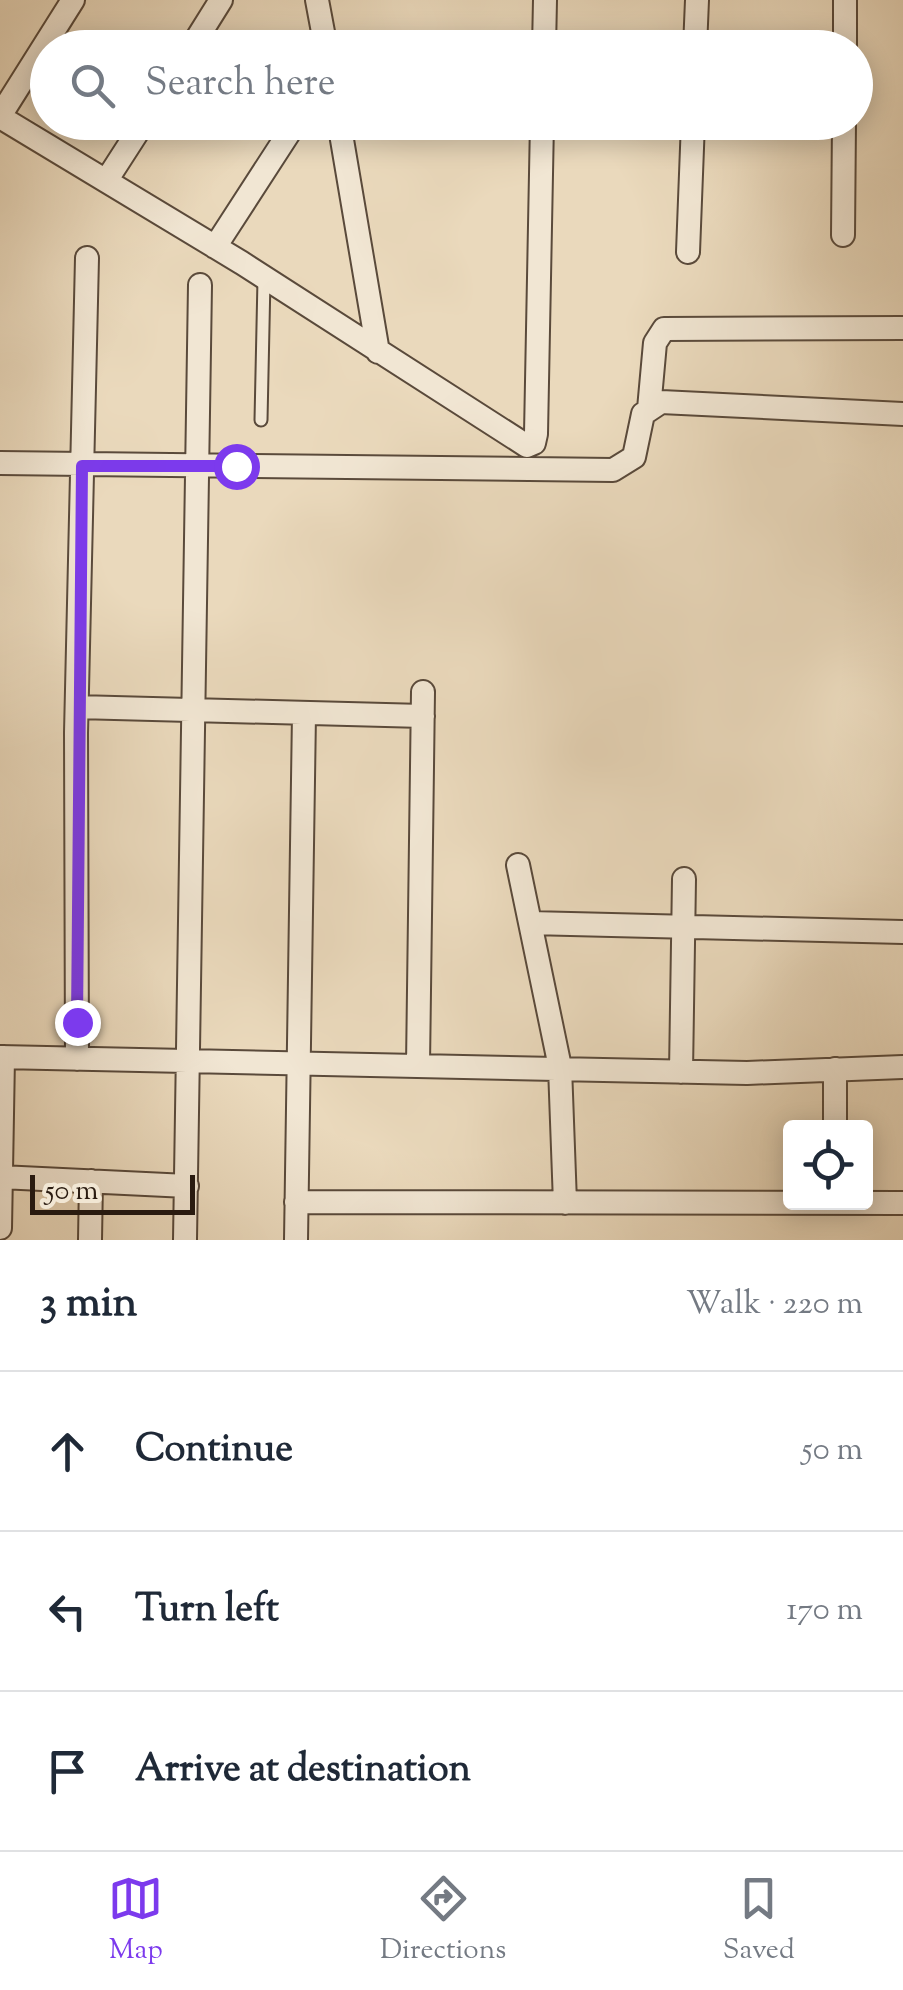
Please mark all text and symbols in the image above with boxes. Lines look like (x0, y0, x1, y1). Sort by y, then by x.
search box (30, 30, 873, 140)
icon: search (65, 58, 120, 113)
text: Search here (145, 58, 336, 112)
route start (214, 444, 260, 490)
route end (55, 1000, 101, 1046)
map controls (783, 1120, 873, 1210)
button: locate (783, 1120, 873, 1210)
scale bar (30, 1170, 195, 1214)
text: 50 m (45, 1172, 99, 1212)
text: 3 min (40, 1275, 137, 1335)
text: Walk · 220 m (686, 1282, 863, 1328)
icon: ahead (40, 1424, 95, 1479)
text: Continue (135, 1424, 293, 1478)
text: 50 m (802, 1428, 863, 1474)
icon: left (40, 1584, 95, 1639)
text: Turn left (135, 1584, 279, 1638)
text: 170 m (786, 1588, 863, 1634)
icon: arrive (40, 1744, 95, 1799)
text: Arrive at destination (135, 1744, 471, 1798)
tab: Map (108, 1871, 163, 1971)
tab: Directions (380, 1871, 506, 1971)
tab: Saved (723, 1871, 795, 1971)

